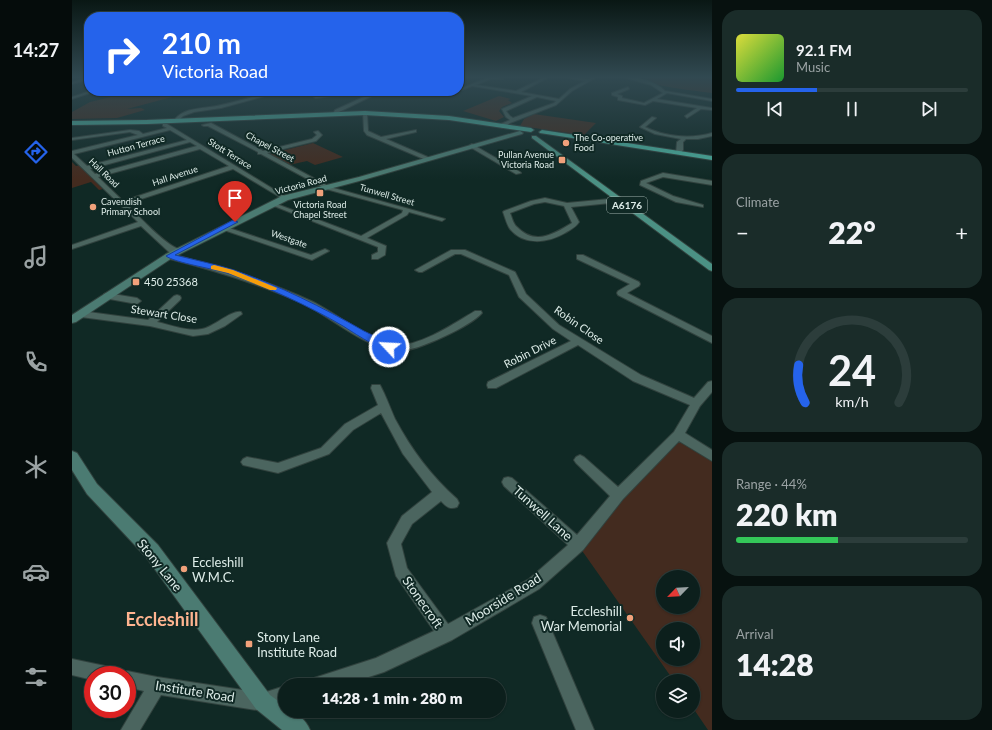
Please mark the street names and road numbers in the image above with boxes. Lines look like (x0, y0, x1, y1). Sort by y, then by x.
street label: Chapel Street (244, 129, 297, 164)
street label: Hutton Terrace (106, 133, 166, 158)
street label: Stott Terrace (206, 136, 255, 172)
street label: Hall Road (87, 156, 122, 190)
street label: Hall Avenue (151, 163, 199, 188)
street label: Victoria Road (274, 172, 328, 197)
street label: Tunwell Street (359, 181, 416, 208)
road number: A6176 (607, 197, 647, 213)
street label: Westgate (270, 227, 309, 250)
street label: Stewart Close (130, 302, 198, 325)
street label: Robin Close (552, 303, 607, 346)
street label: Robin Drive (502, 333, 558, 370)
street label: Tunwell Lane (510, 482, 576, 544)
street label: Stony Lane (134, 536, 186, 595)
street label: Moorside Road (462, 569, 544, 629)
street label: Stonecroft (399, 573, 447, 631)
street label: Institute Road (154, 677, 236, 705)

